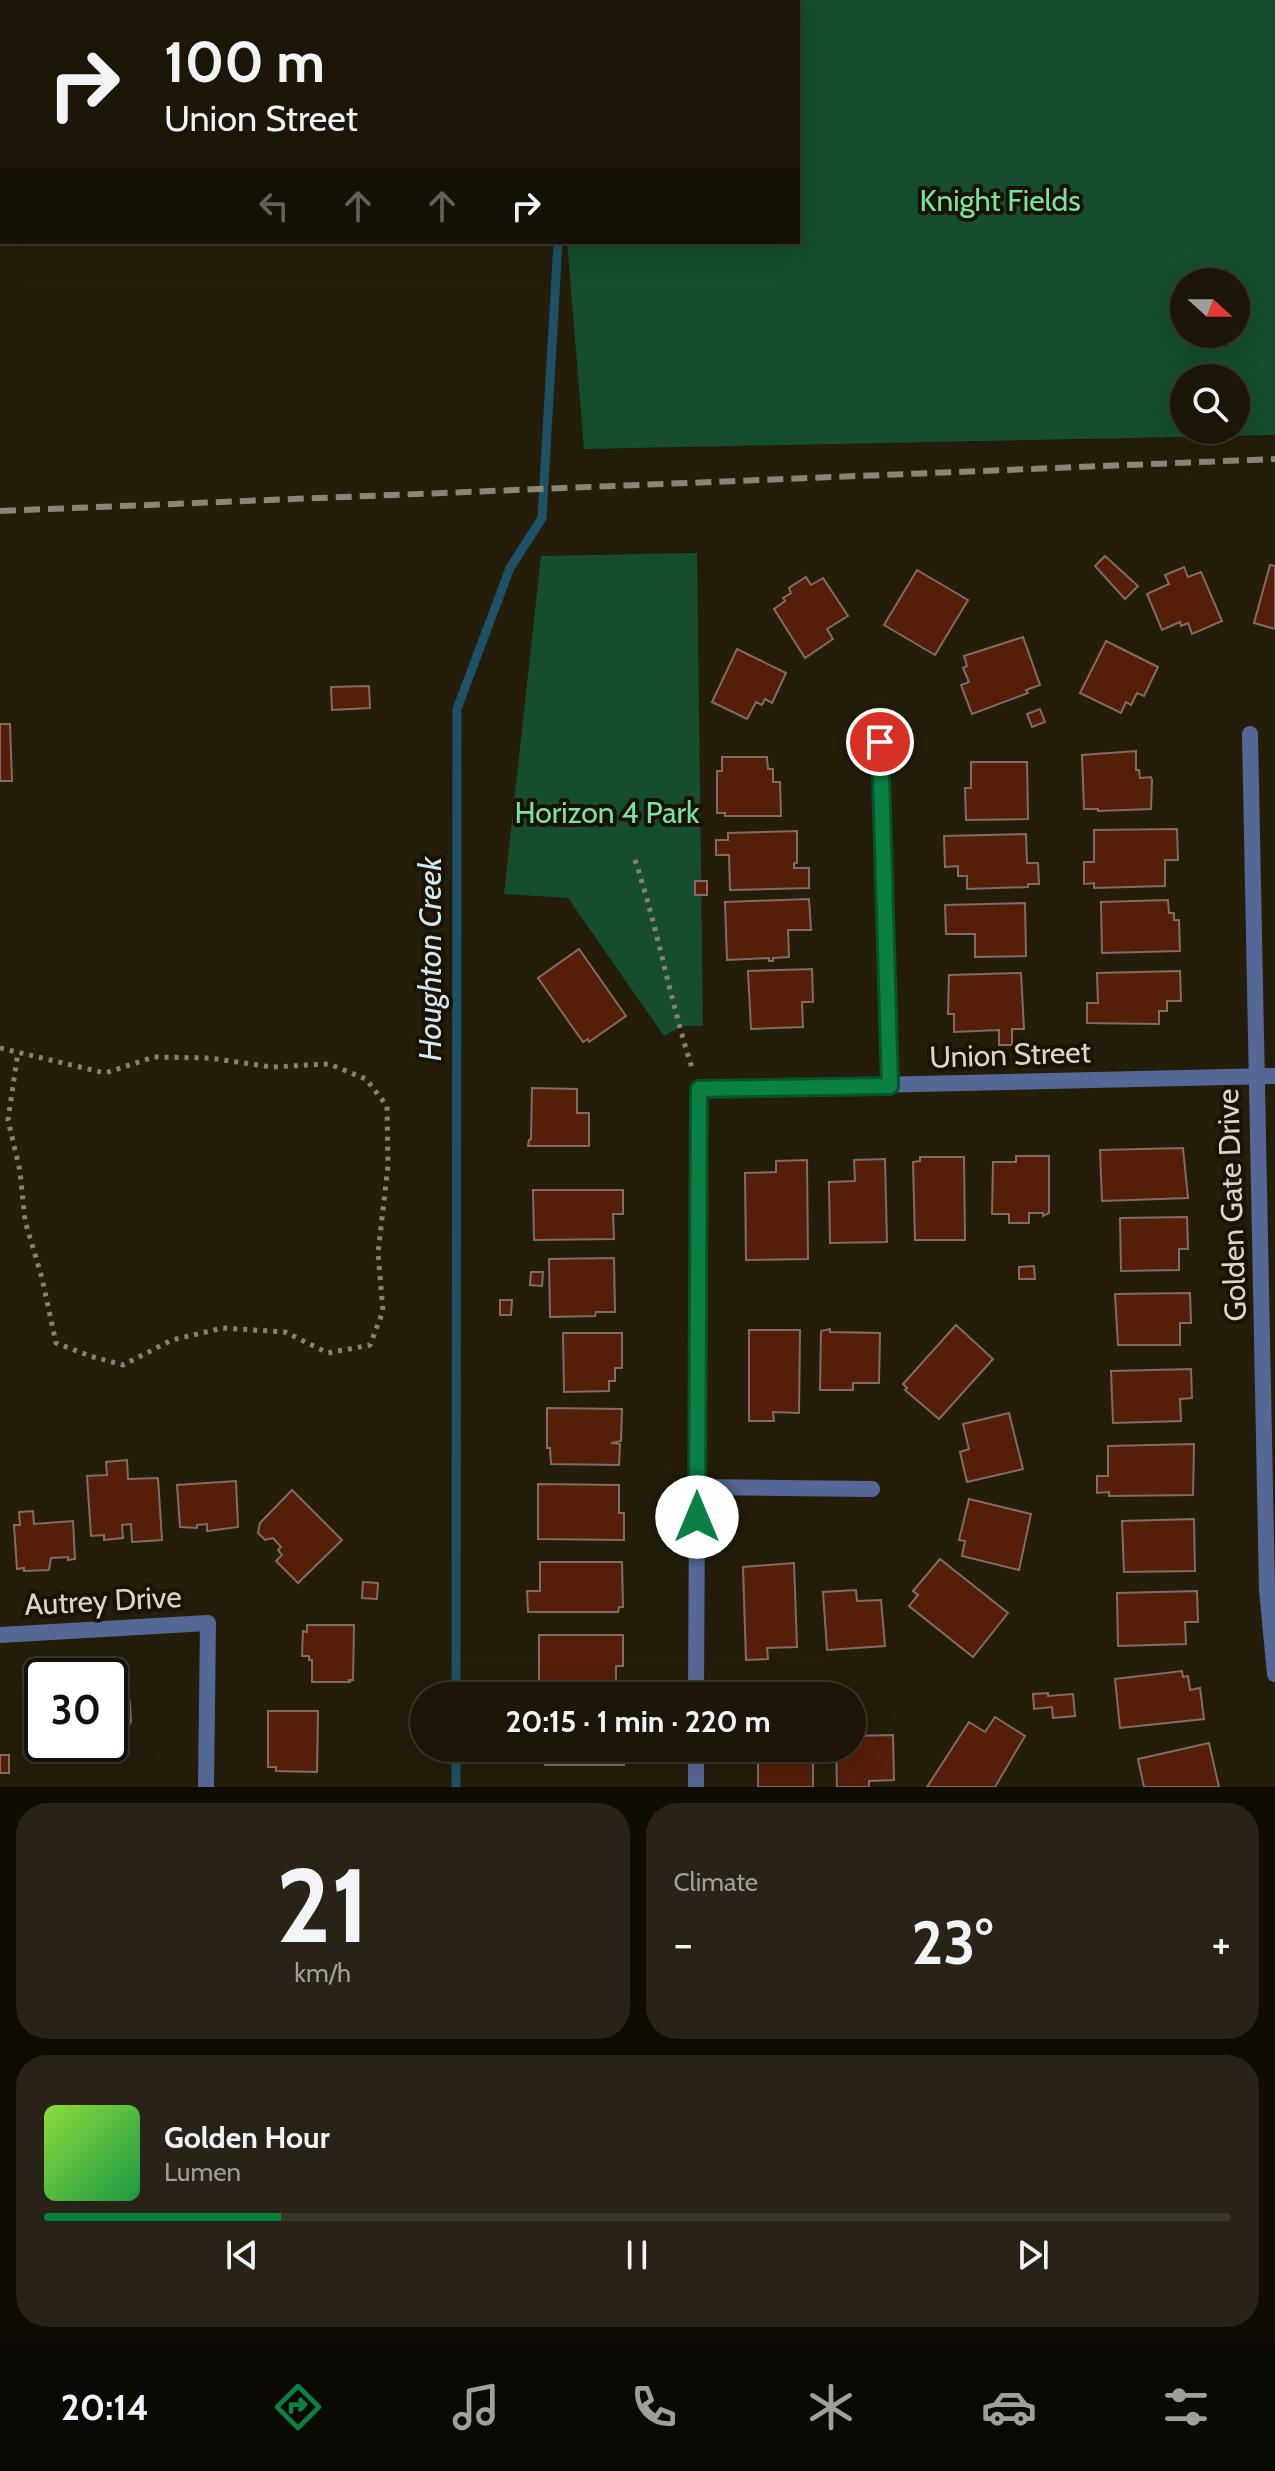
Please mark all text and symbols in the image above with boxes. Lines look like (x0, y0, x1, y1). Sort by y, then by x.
text: 100 m (164, 28, 325, 96)
icon: right (32, 32, 136, 136)
text: Union Street (164, 96, 358, 140)
park label: Knight Fields (919, 182, 1081, 219)
icon: left (252, 184, 296, 228)
icon: ahead (336, 184, 380, 228)
icon: ahead (420, 184, 464, 228)
icon: right (504, 184, 548, 228)
north arrow (1170, 268, 1250, 348)
map controls (1170, 268, 1250, 444)
button: search (1170, 364, 1250, 444)
pin (846, 708, 914, 776)
icon: arrive (858, 720, 902, 764)
park label: Horizon 4 Park (514, 794, 700, 831)
water label: Houghton Creek (410, 856, 449, 1061)
street label: Union Street (929, 1033, 1091, 1076)
street label: Golden Gate Drive (1209, 1088, 1254, 1322)
position arrow (655, 1475, 739, 1559)
street label: Autrey Drive (23, 1578, 183, 1623)
speed limit sign: 30 (24, 1658, 128, 1762)
text: 20:15 · 1 min · 220 m (505, 1703, 771, 1740)
text: 21 (276, 1842, 369, 1968)
text: Climate (674, 1866, 758, 1898)
text: 23° (912, 1906, 993, 1979)
text: − (674, 1917, 693, 1970)
text: + (1212, 1917, 1231, 1970)
text: km/h (294, 1957, 351, 1989)
text: Golden Hour (164, 2119, 330, 2156)
text: Lumen (164, 2156, 241, 2188)
icon: previous (220, 2233, 264, 2277)
icon: pause (615, 2233, 659, 2277)
icon: next (1011, 2233, 1055, 2277)
icon: directions (270, 2379, 326, 2435)
icon: music (448, 2379, 504, 2435)
icon: phone (626, 2379, 682, 2435)
icon: climate (803, 2379, 859, 2435)
icon: car (981, 2379, 1037, 2435)
icon: filters (1158, 2379, 1214, 2435)
text: 20:14 (61, 2385, 149, 2429)

